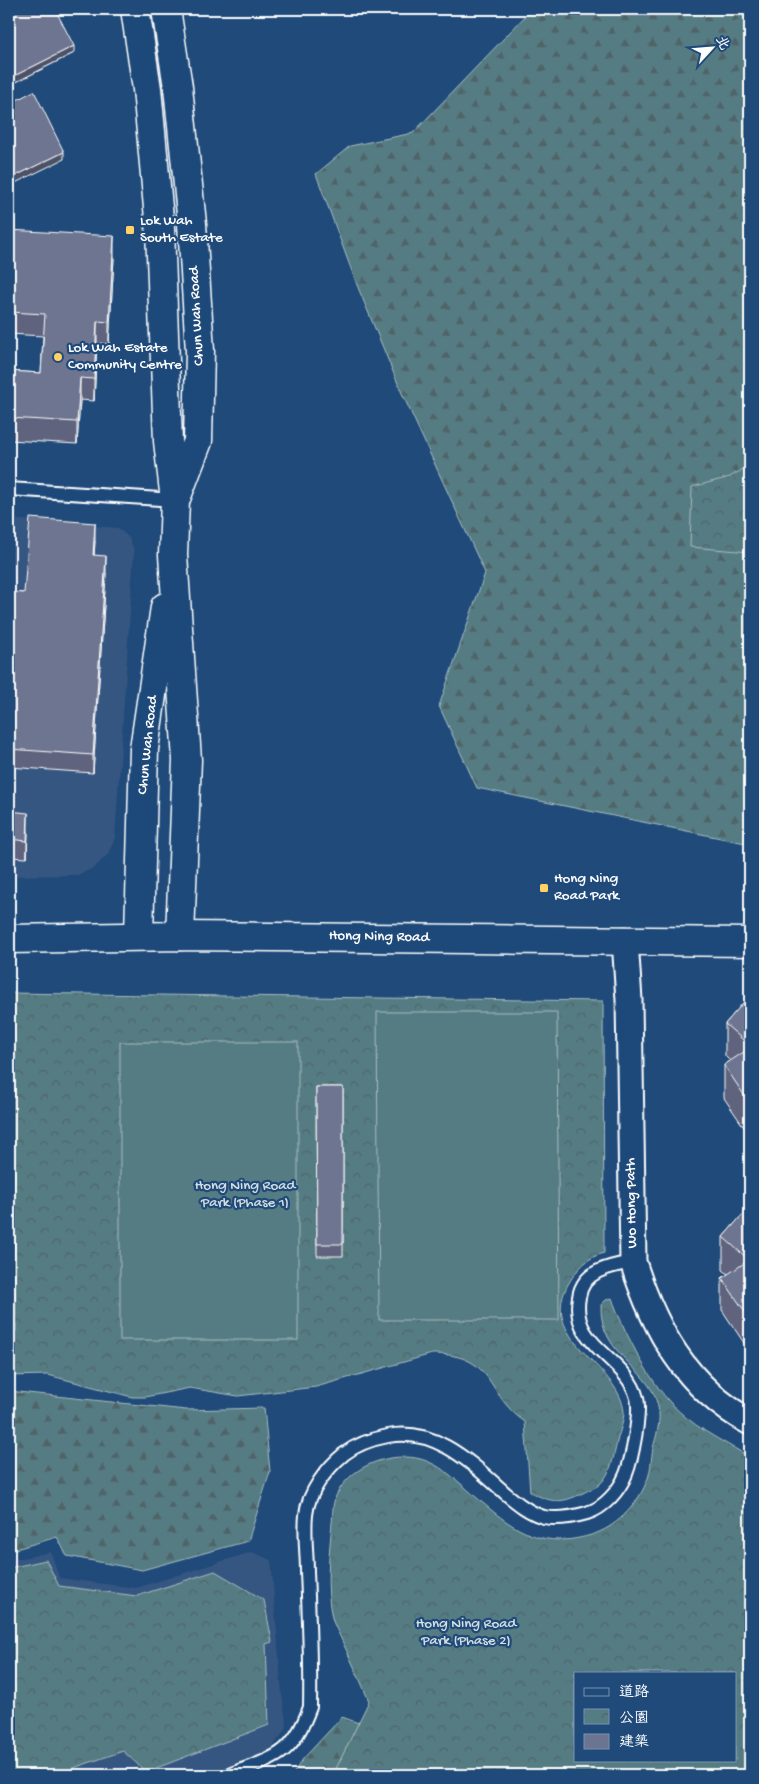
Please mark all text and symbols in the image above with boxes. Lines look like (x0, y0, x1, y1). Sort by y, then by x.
north arrow (686, 22, 736, 72)
text: 北 (711, 33, 732, 53)
place label: Lok Wah South Estate (140, 212, 223, 247)
marker: Lok Wah South Estate (124, 224, 136, 236)
street label: Chun Wah Road (185, 265, 209, 366)
place label: Lok Wah Estate Community Centre (68, 339, 182, 374)
marker: Lok Wah Estate Community Centre (52, 351, 64, 363)
street label: Chun Wah Road (134, 693, 162, 795)
place label: Hong Ning Road Park (554, 870, 620, 905)
marker: Hong Ning Road Park (538, 882, 550, 894)
street label: Hong Ning Road (329, 927, 431, 947)
street label: Wo Hong Path (622, 1158, 642, 1248)
park label: Hong Ning Road Park (Phase 1) (195, 1177, 296, 1212)
park label: Hong Ning Road Park (Phase 2) (416, 1615, 517, 1650)
legend (574, 1672, 736, 1762)
text: 道路 (619, 1684, 649, 1702)
text: 公園 (619, 1710, 649, 1728)
text: 建築 (619, 1734, 649, 1752)

